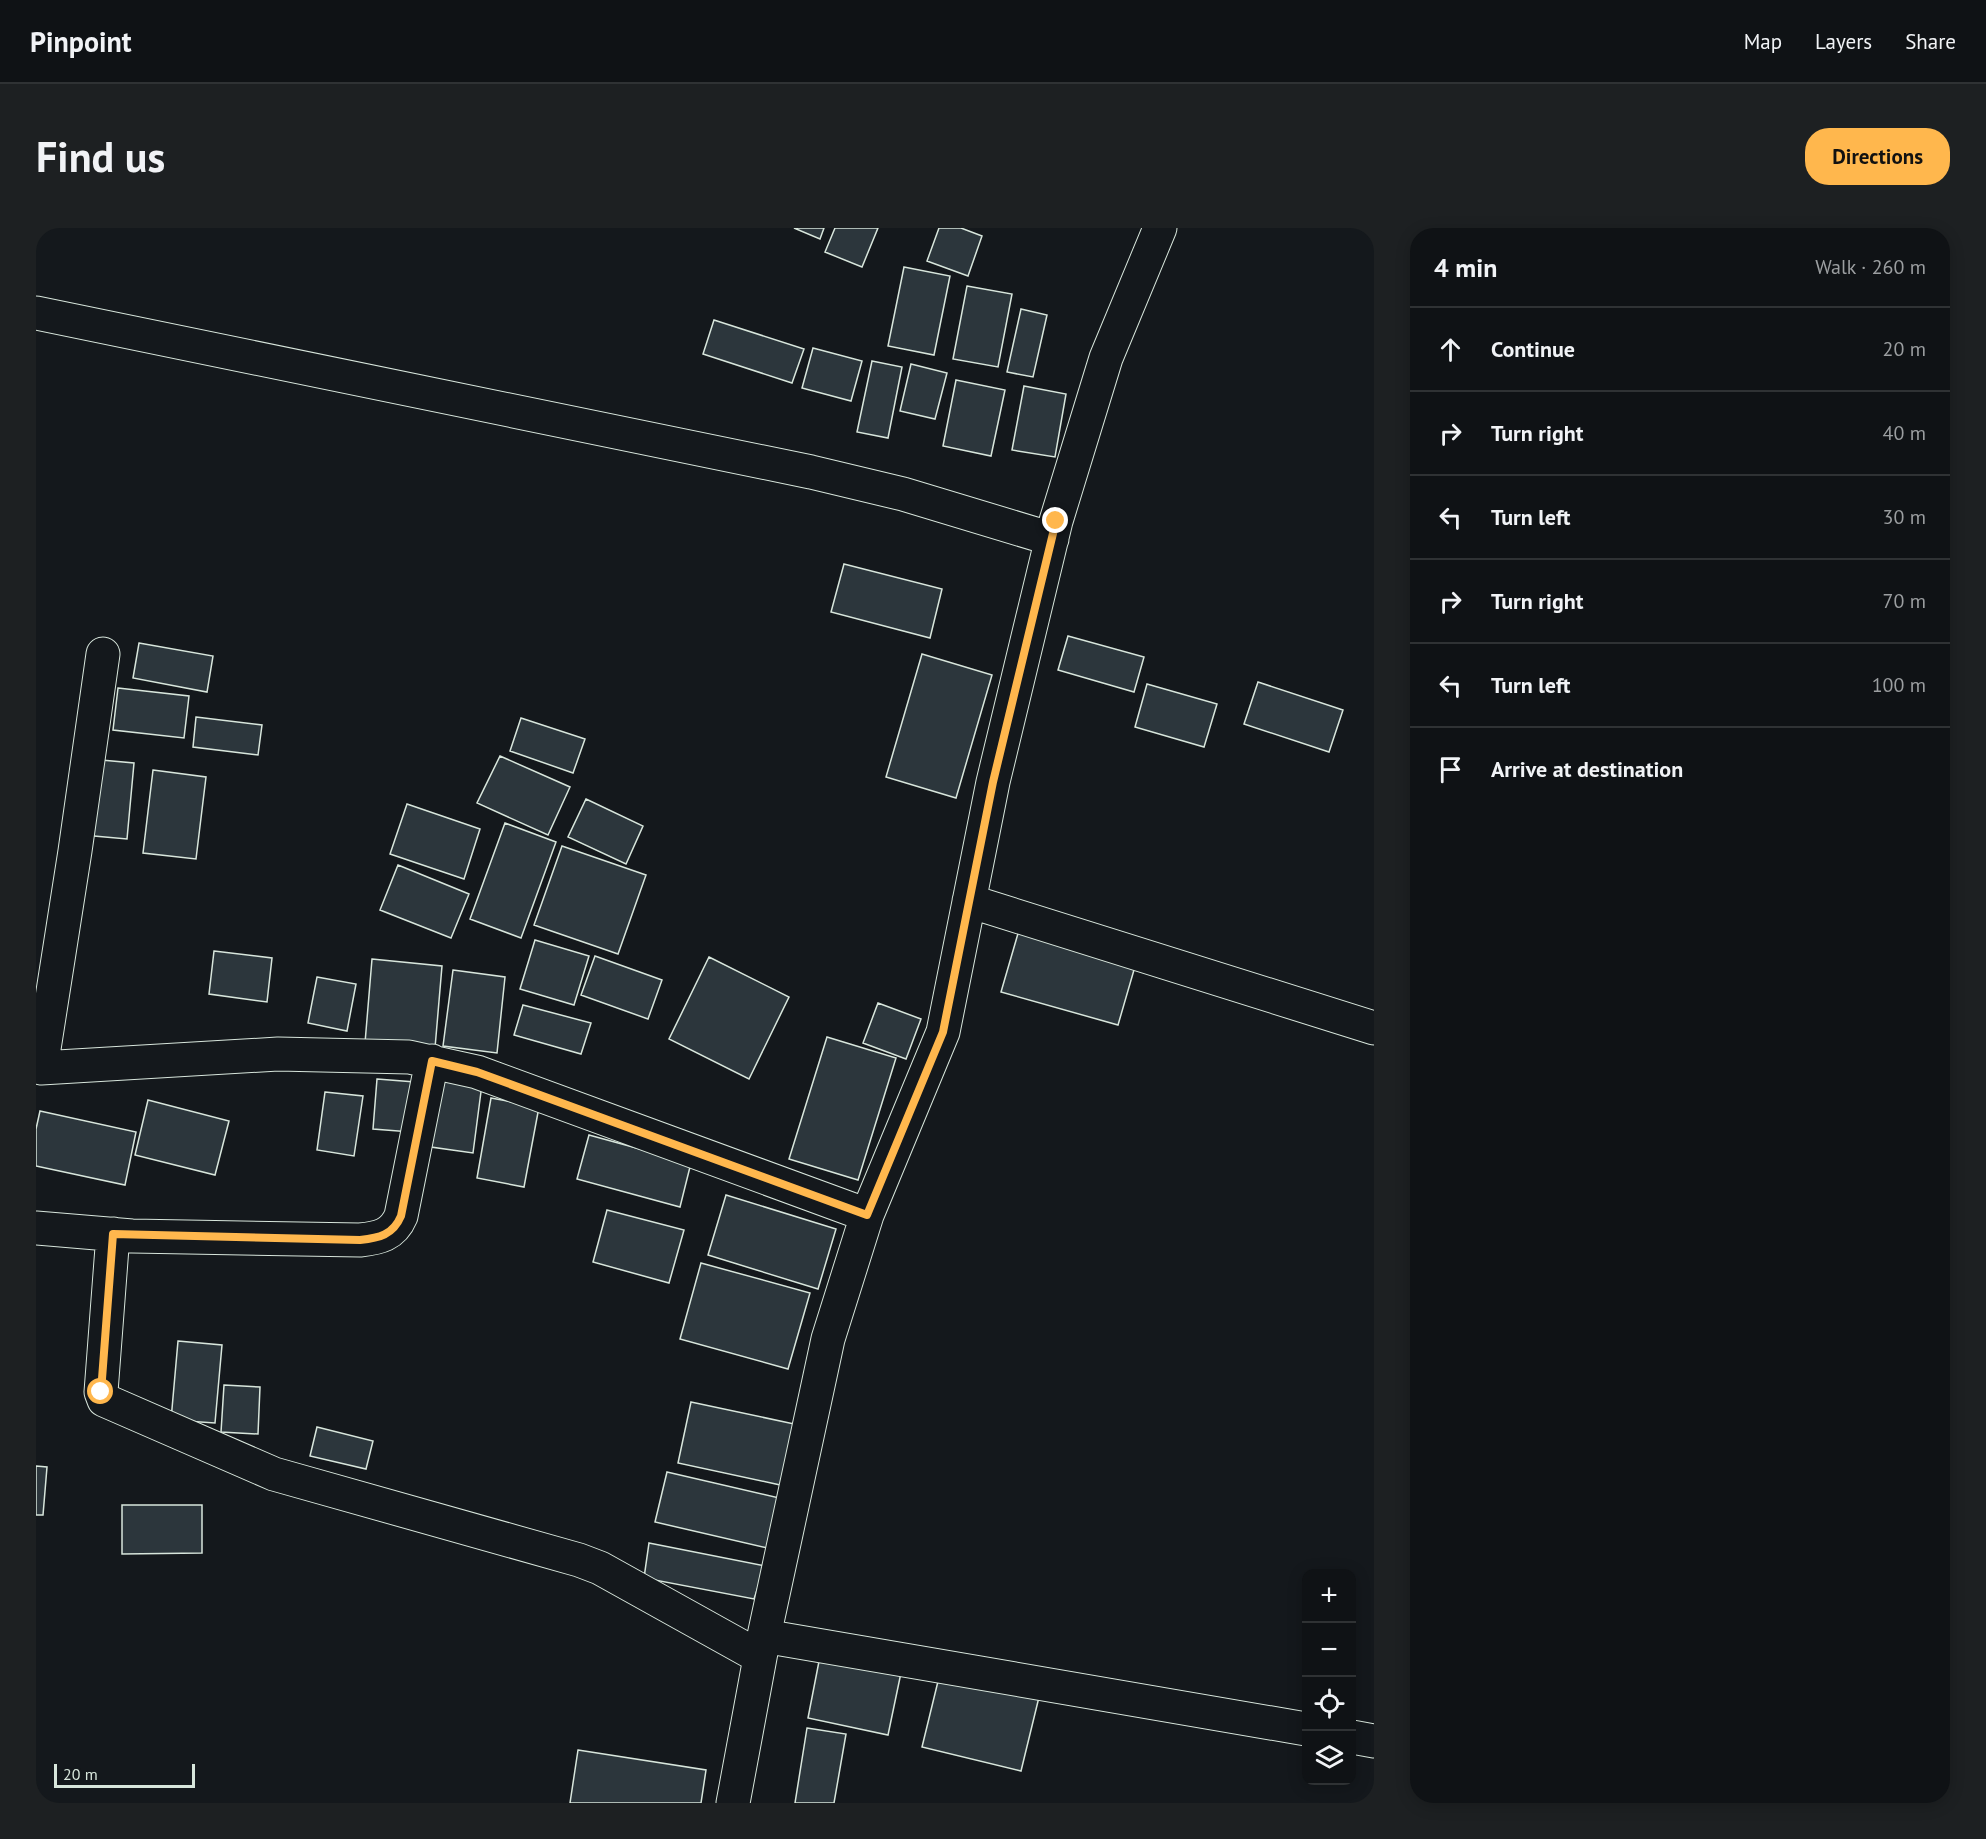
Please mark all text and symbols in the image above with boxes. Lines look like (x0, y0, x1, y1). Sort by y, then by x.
text: Pinpoint (30, 23, 132, 60)
text: Map (1744, 28, 1782, 55)
text: Layers (1815, 28, 1872, 55)
text: Share (1905, 28, 1956, 55)
button: Directions (1805, 128, 1950, 185)
text: Find us (36, 129, 165, 184)
text: 4 min (1434, 251, 1497, 284)
text: Walk · 260 m (1815, 254, 1926, 280)
icon: ahead (1434, 333, 1467, 366)
text: Continue (1491, 335, 1575, 363)
text: 20 m (1883, 336, 1926, 362)
icon: right (1434, 417, 1467, 450)
text: Turn right (1491, 419, 1583, 447)
text: 40 m (1883, 420, 1926, 446)
icon: left (1434, 501, 1467, 534)
text: Turn left (1491, 503, 1571, 531)
text: 30 m (1883, 504, 1926, 530)
route end (1042, 507, 1068, 533)
icon: right (1434, 585, 1467, 618)
text: Turn right (1491, 587, 1583, 615)
text: 70 m (1883, 588, 1926, 614)
icon: left (1434, 669, 1467, 702)
text: Turn left (1491, 671, 1571, 699)
text: 100 m (1872, 672, 1926, 698)
icon: arrive (1434, 753, 1467, 786)
text: Arrive at destination (1491, 755, 1683, 783)
route start (87, 1378, 113, 1404)
map controls (1302, 1569, 1356, 1785)
button: + (1302, 1569, 1356, 1623)
button: − (1302, 1623, 1356, 1677)
button: locate (1302, 1677, 1356, 1731)
button: layers (1302, 1731, 1356, 1785)
scale bar (54, 1761, 195, 1788)
text: 20 m (63, 1764, 98, 1784)

